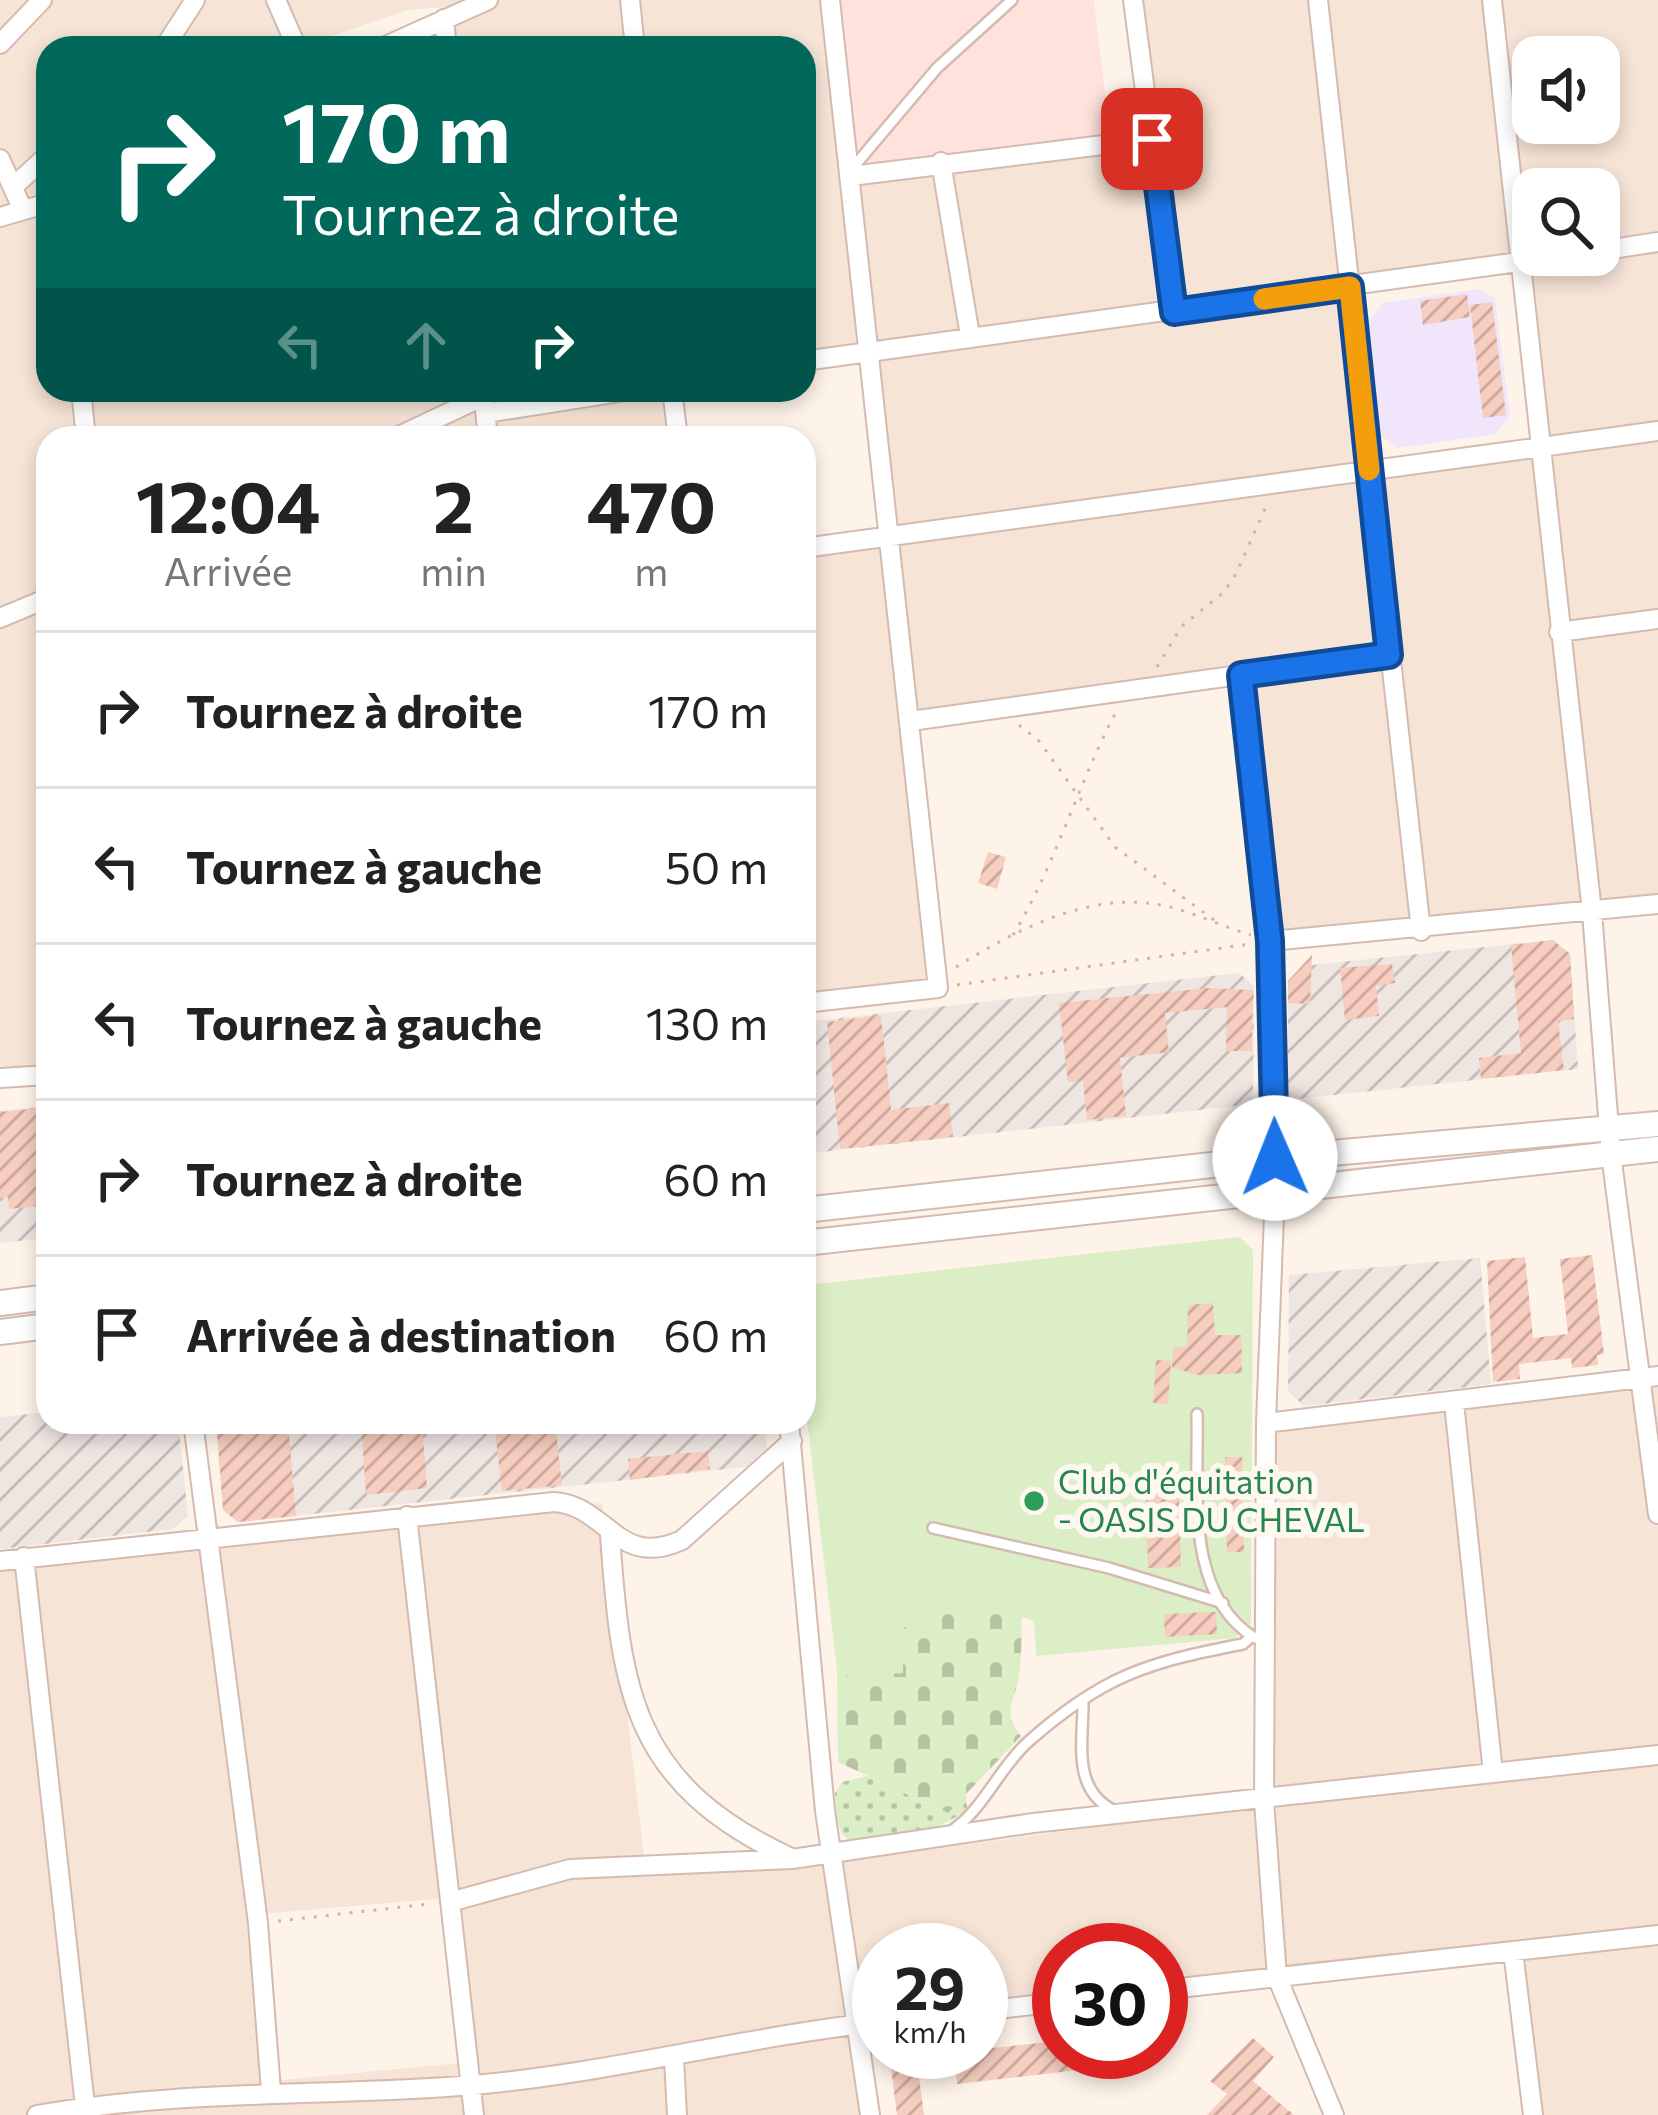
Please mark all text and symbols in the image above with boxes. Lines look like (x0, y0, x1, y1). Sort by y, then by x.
map controls (1512, 36, 1620, 276)
button: sound (1512, 36, 1620, 144)
text: 170 m (282, 78, 511, 180)
icon: right (84, 84, 240, 240)
pin (1101, 88, 1203, 190)
icon: arrive (1119, 106, 1185, 172)
button: search (1512, 168, 1620, 276)
text: Tournez à droite (282, 180, 680, 246)
icon: left (267, 312, 333, 378)
icon: ahead (393, 312, 459, 378)
icon: right (519, 312, 585, 378)
text: 12:04 (136, 460, 320, 548)
text: 2 (433, 460, 474, 548)
text: 470 (586, 460, 716, 548)
text: Arrivée (164, 546, 292, 594)
text: min (420, 546, 487, 594)
text: m (634, 546, 668, 594)
icon: right (84, 677, 150, 743)
text: Tournez à droite (186, 682, 523, 737)
text: 170 m (648, 682, 768, 737)
icon: left (84, 833, 150, 899)
text: Tournez à gauche (186, 838, 542, 893)
text: 50 m (665, 838, 768, 893)
icon: left (84, 989, 150, 1055)
text: Tournez à gauche (186, 994, 542, 1049)
text: 130 m (646, 994, 768, 1049)
position arrow (1212, 1095, 1338, 1221)
icon: right (84, 1145, 150, 1211)
text: Tournez à droite (186, 1150, 523, 1205)
text: 60 m (663, 1150, 768, 1205)
icon: arrive (84, 1301, 150, 1367)
text: Arrivée à destination (186, 1306, 616, 1361)
text: 60 m (663, 1306, 768, 1361)
place label: Club d'équitation - OASIS DU CHEVAL (1058, 1460, 1365, 1539)
marker: Club d'équitation - OASIS DU CHEVAL (1021, 1488, 1047, 1514)
speed limit sign: 30 (1032, 1923, 1188, 2079)
text: 29 (895, 1949, 965, 2022)
text: km/h (894, 2012, 966, 2049)

